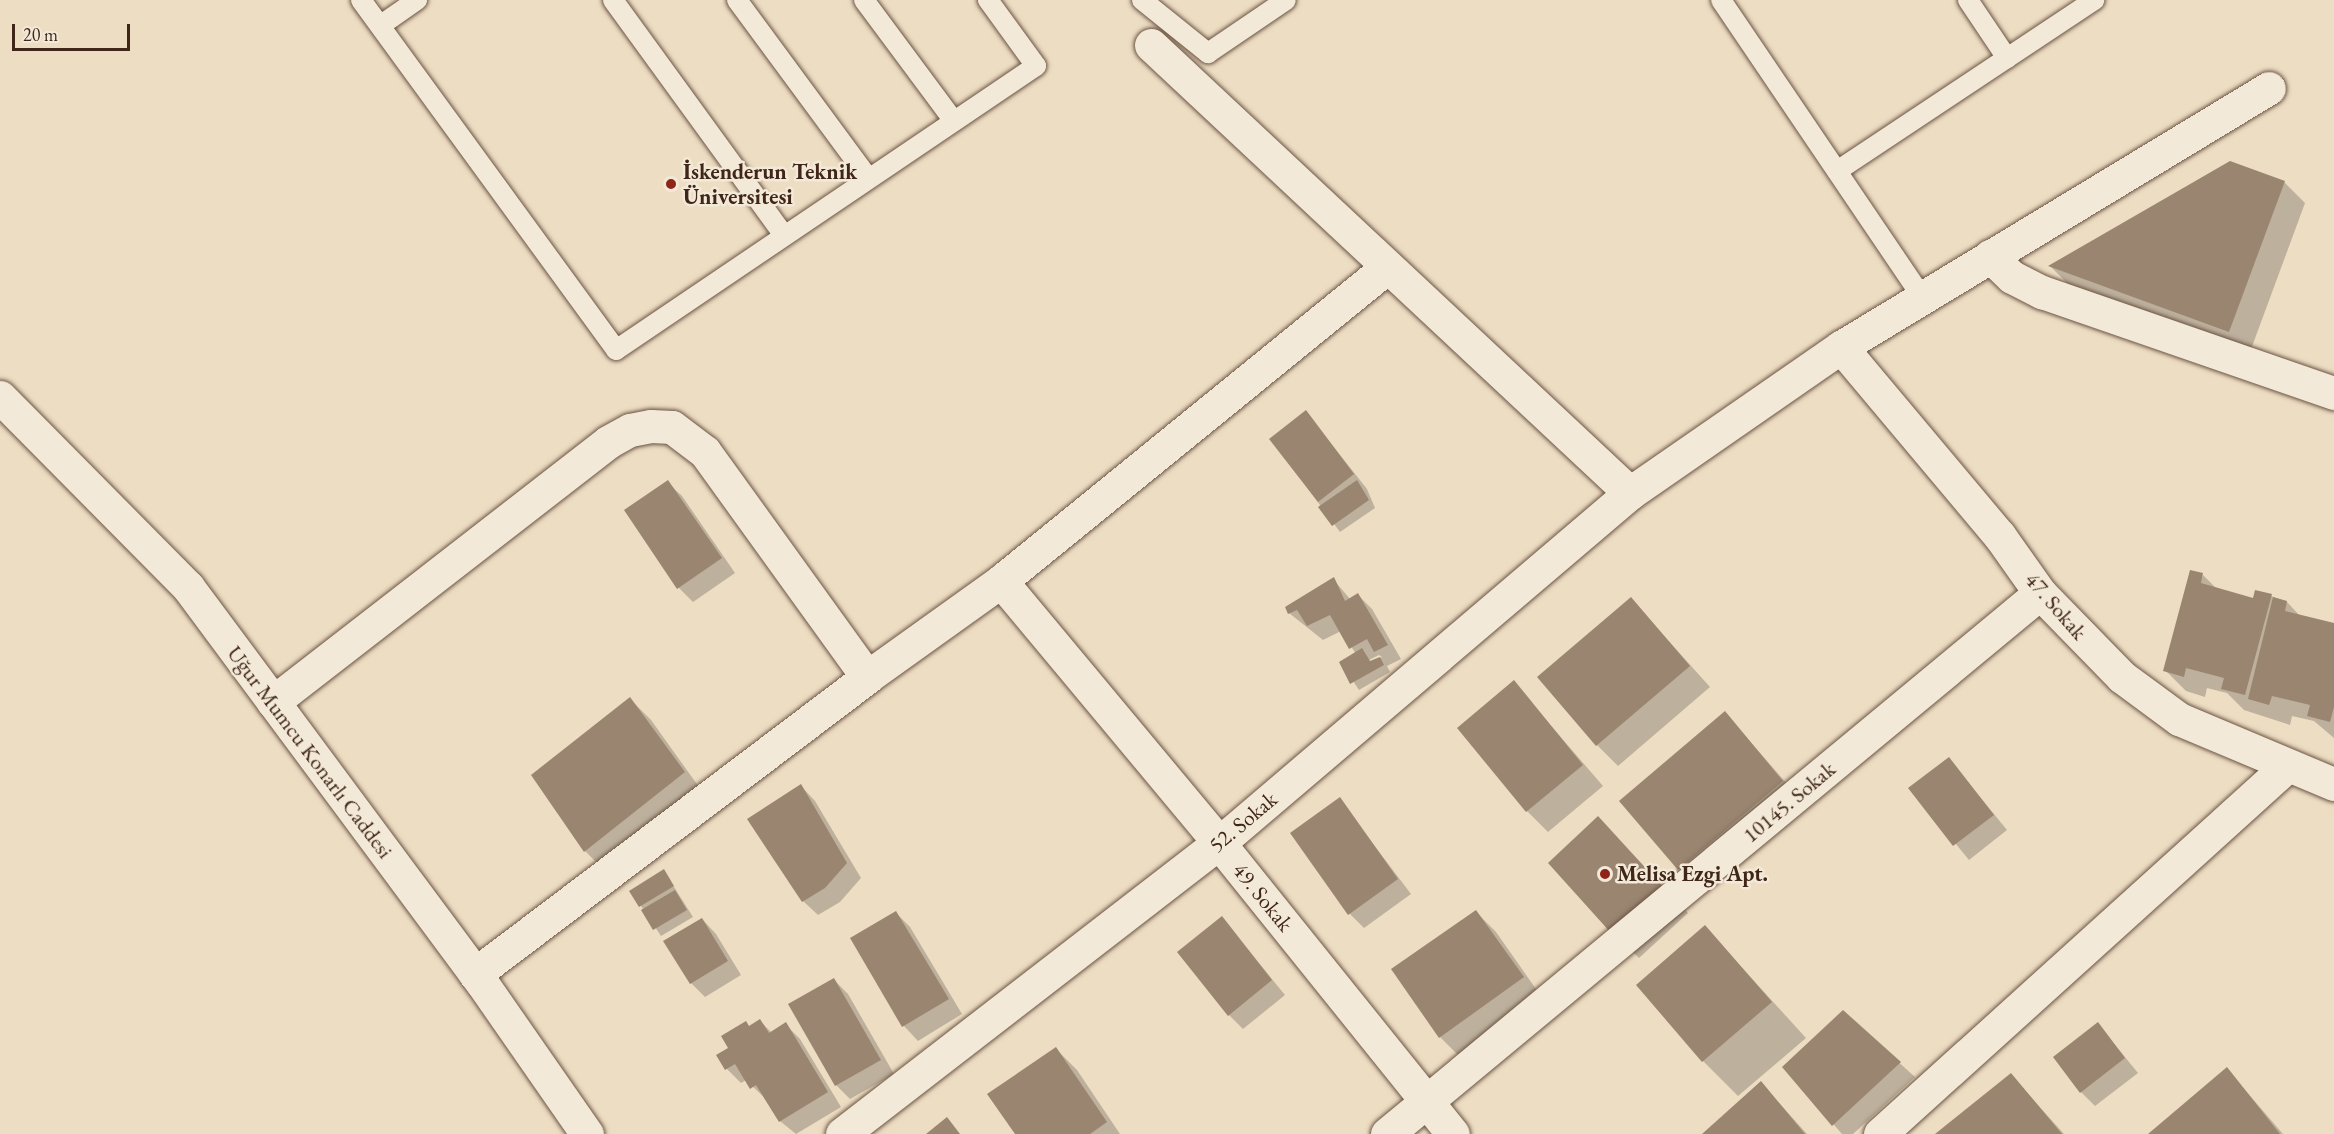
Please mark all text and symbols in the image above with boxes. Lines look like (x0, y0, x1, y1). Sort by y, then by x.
scale bar (15, 12, 134, 50)
text: 20 m (23, 23, 58, 46)
place label: İskenderun Teknik Üniversitesi (683, 158, 857, 210)
marker: İskenderun Teknik Üniversitesi (664, 177, 678, 191)
street label: 47. Sokak (2020, 567, 2092, 645)
street label: Uğur Mumcu Konarlı Caddesi (222, 641, 398, 863)
street label: 10145. Sokak (1737, 756, 1841, 848)
street label: 52. Sokak (1204, 786, 1282, 858)
street label: 49. Sokak (1227, 857, 1299, 937)
place label: Melisa Ezgi Apt. (1617, 861, 1768, 887)
marker: Melisa Ezgi Apt. (1598, 867, 1612, 881)

